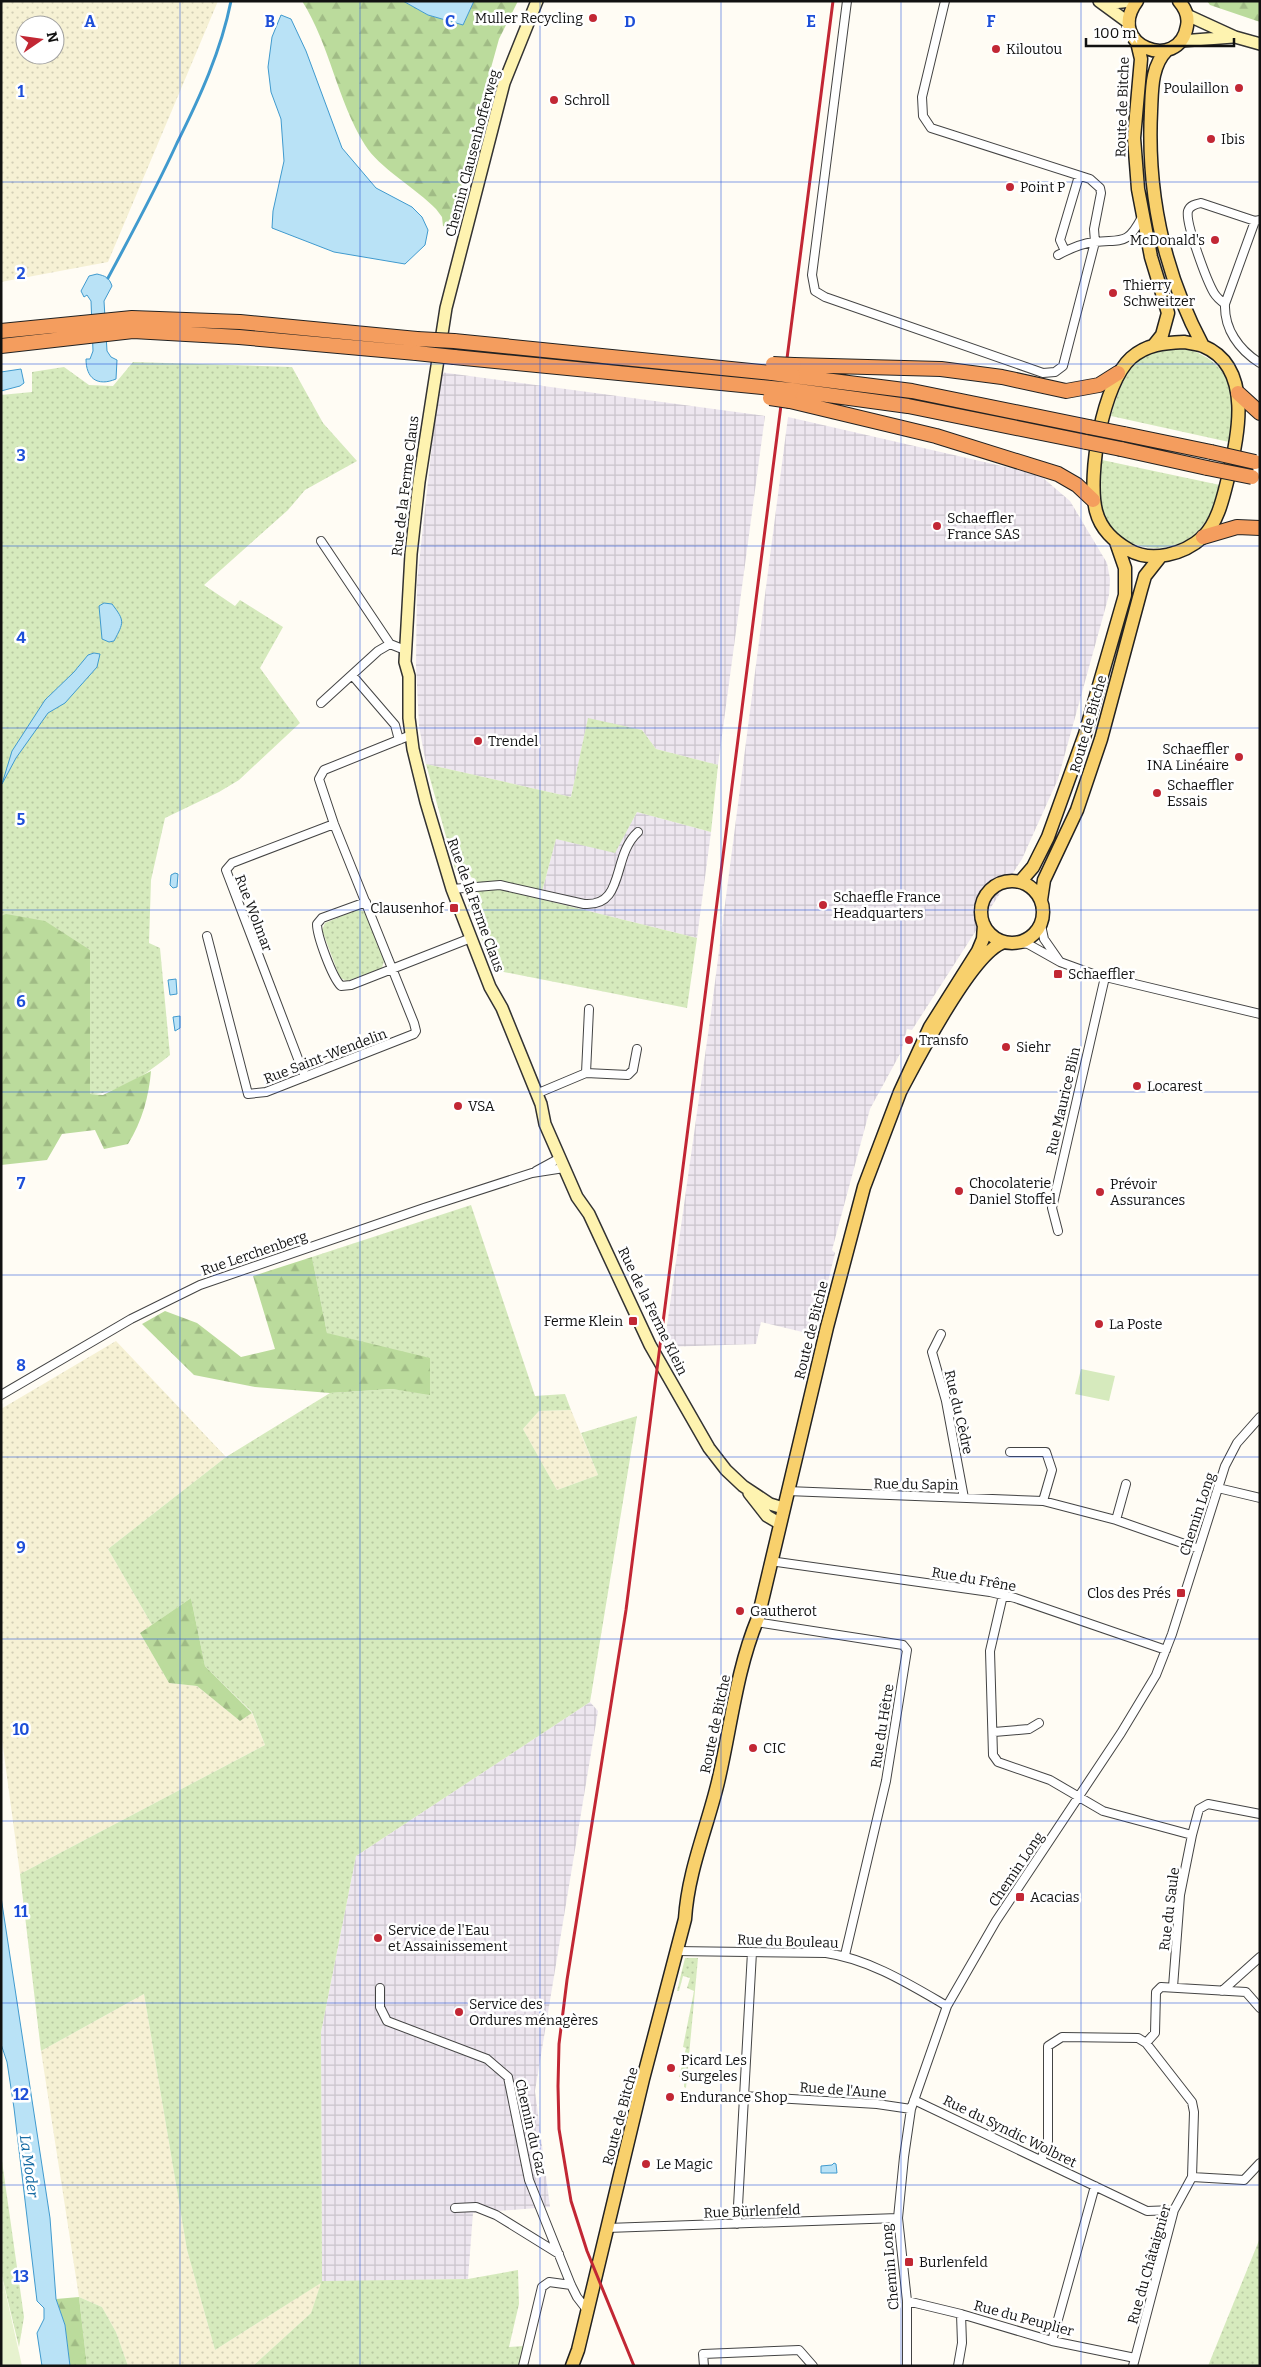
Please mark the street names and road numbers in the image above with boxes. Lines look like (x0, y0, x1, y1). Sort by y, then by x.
street label: Route de Bitche (1112, 56, 1133, 158)
street label: Chemin Clausenhofferweg (442, 67, 503, 239)
street label: Rue de la Ferme Claus (388, 415, 423, 557)
street label: Route de Bitche (1066, 673, 1111, 775)
street label: Rue de la Ferme Claus (443, 836, 508, 975)
street label: Rue Wolmar (231, 872, 276, 954)
street label: Rue Saint-Wendelin (261, 1025, 389, 1088)
street label: Rue Maurice Blin (1043, 1045, 1084, 1157)
street label: Rue Lerchenberg (199, 1227, 309, 1280)
street label: Rue de la Ferme Klein (614, 1244, 691, 1378)
street label: Route de Bitche (791, 1279, 832, 1381)
street label: Rue du Cèdre (941, 1368, 976, 1456)
street label: Chemin Long (1176, 1470, 1219, 1558)
street label: Rue du Sapin (873, 1475, 959, 1494)
street label: Rue du Frêne (930, 1564, 1018, 1595)
street label: Route de Bitche (697, 1673, 734, 1775)
street label: Rue du Hêtre (867, 1683, 898, 1769)
street label: Chemin Long (985, 1829, 1048, 1910)
street label: Rue du Saule (1156, 1866, 1183, 1952)
street label: Rue du Bouleau (737, 1931, 839, 1952)
street label: Route de Bitche (599, 2065, 642, 2167)
street label: Chemin du Gaz (511, 2077, 550, 2177)
street label: Rue de l'Aune (799, 2079, 887, 2102)
street label: Rue du Syndic Wolbret (940, 2092, 1079, 2171)
street label: Rue Bürlenfeld (703, 2201, 801, 2222)
street label: Rue du Châtaignier (1124, 2202, 1175, 2326)
street label: Chemin Long (878, 2223, 903, 2311)
street label: Rue du Peuplier (972, 2297, 1076, 2340)

